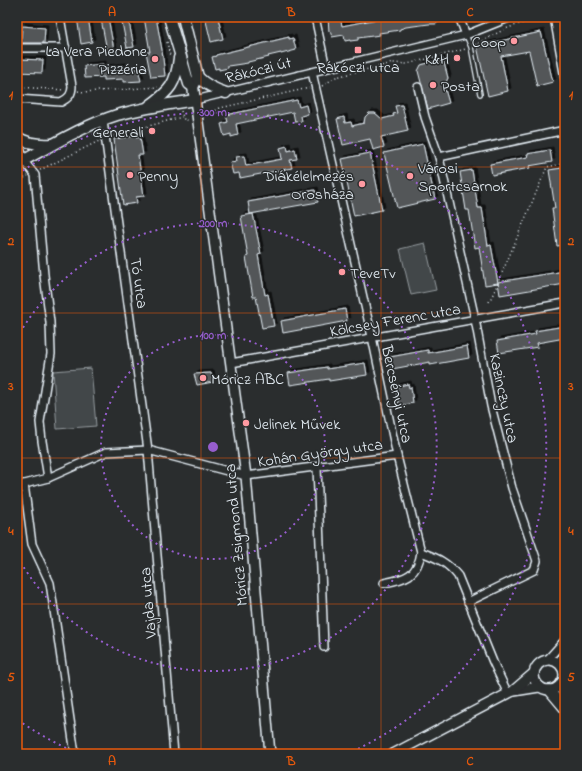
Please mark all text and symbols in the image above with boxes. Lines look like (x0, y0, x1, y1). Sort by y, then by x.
text: A (108, 3, 116, 22)
text: B (286, 3, 296, 22)
text: C (466, 3, 474, 22)
place label: Coop (472, 31, 506, 55)
marker: Coop (509, 36, 519, 46)
place label: La Vera Piedone Pizzéria (45, 40, 148, 82)
marker: Rákóczi utca (353, 45, 363, 55)
place label: K&H (425, 48, 449, 72)
street label: Rákóczi út (223, 51, 295, 91)
marker: K&H (452, 53, 462, 63)
marker: La Vera Piedone Pizzéria (150, 54, 160, 64)
place label: Rákóczi utca (316, 56, 400, 80)
place label: Posta (441, 75, 480, 99)
marker: Posta (428, 80, 438, 90)
text: 1 (9, 86, 14, 105)
text: 1 (569, 86, 574, 105)
text: 300 m (198, 104, 228, 122)
place label: Generali (93, 121, 144, 145)
marker: Generali (147, 126, 157, 136)
place label: Városi Sportcsarnok (417, 157, 508, 199)
place label: Penny (138, 165, 178, 189)
place label: Diákélelmezés Orosháza (262, 165, 354, 207)
marker: Penny (125, 170, 135, 180)
marker: Városi Sportcsarnok (405, 171, 415, 181)
marker: Diákélelmezés Orosháza (357, 179, 367, 189)
text: 200 m (198, 215, 228, 233)
text: 2 (7, 232, 15, 251)
text: 2 (567, 232, 575, 251)
street label: Tó utca (123, 256, 153, 310)
place label: TeveTv (350, 262, 396, 286)
marker: TeveTv (337, 267, 347, 277)
street label: Kölcsey Ferenc utca (328, 298, 463, 344)
text: 100 m (200, 327, 227, 345)
street label: Bercsényi utca (374, 342, 418, 445)
street label: Kazinczy utca (482, 352, 524, 445)
place label: Móricz ABC (211, 368, 284, 392)
marker: Móricz ABC (198, 373, 208, 383)
text: 3 (7, 377, 14, 396)
text: 3 (567, 377, 574, 396)
place label: Jelinek Művek (254, 413, 341, 437)
marker: Jelinek Művek (241, 418, 251, 428)
street label: Kohán György utca (256, 433, 384, 475)
centre of rings (206, 440, 220, 454)
street label: Móricz Zsigmond utca (219, 463, 255, 607)
text: 4 (7, 522, 14, 541)
text: 4 (567, 522, 574, 541)
street label: Vajda utca (134, 566, 164, 640)
text: 5 (7, 668, 15, 687)
text: 5 (567, 668, 575, 687)
text: A (108, 752, 116, 771)
text: B (286, 752, 296, 771)
text: C (466, 752, 474, 771)

